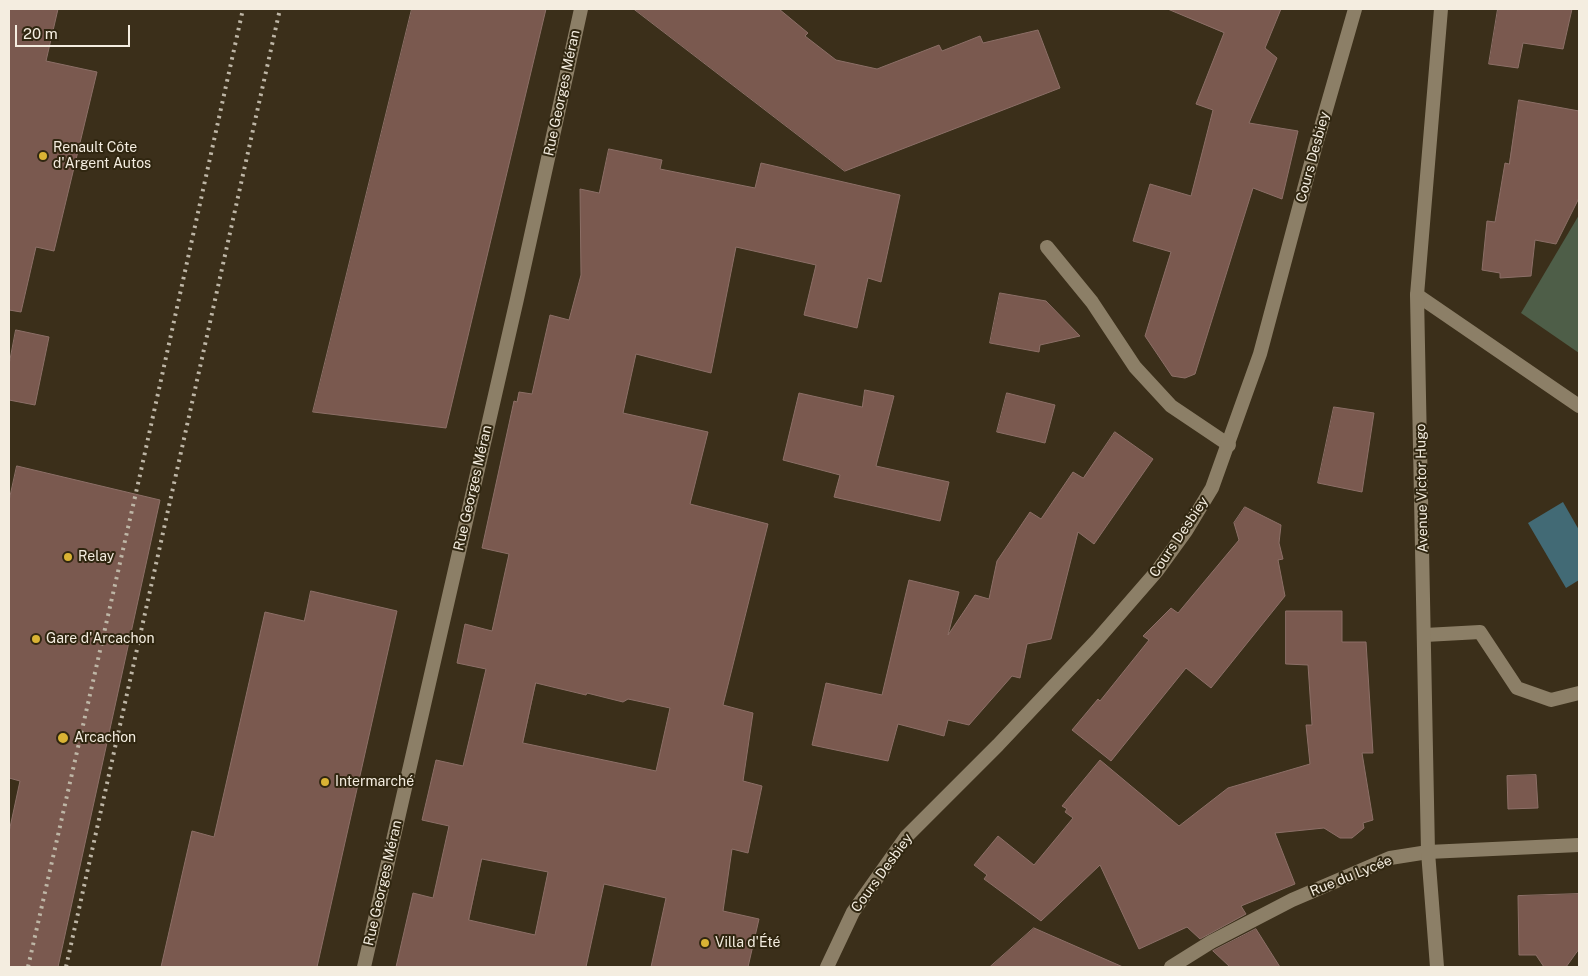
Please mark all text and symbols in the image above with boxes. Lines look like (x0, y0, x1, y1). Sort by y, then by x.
scale bar (18, 15, 132, 47)
text: 20 m (23, 25, 58, 42)
street label: Rue Georges Méran (540, 29, 584, 157)
street label: Cours Desbiey (1293, 110, 1333, 204)
place label: Renault Côte d'Argent Autos (53, 140, 151, 172)
marker: Renault Côte d'Argent Autos (37, 150, 49, 162)
street label: Avenue Victor Hugo (1412, 423, 1432, 553)
street label: Rue Georges Méran (450, 424, 496, 552)
street label: Cours Desbiey (1146, 494, 1212, 580)
place label: Relay (78, 549, 114, 565)
marker: Relay (62, 551, 74, 563)
place label: Gare d'Arcachon (46, 631, 155, 647)
marker: Gare d'Arcachon (30, 633, 42, 645)
place label: Arcachon (74, 730, 136, 746)
marker: Arcachon (56, 731, 70, 745)
place label: Intermarché (335, 774, 414, 790)
marker: Intermarché (319, 776, 331, 788)
street label: Rue Georges Méran (360, 819, 406, 947)
street label: Cours Desbiey (848, 830, 916, 916)
street label: Rue du Lycée (1308, 852, 1394, 900)
place label: Villa d'Été (715, 935, 781, 951)
marker: Villa d'Été (699, 937, 711, 949)

